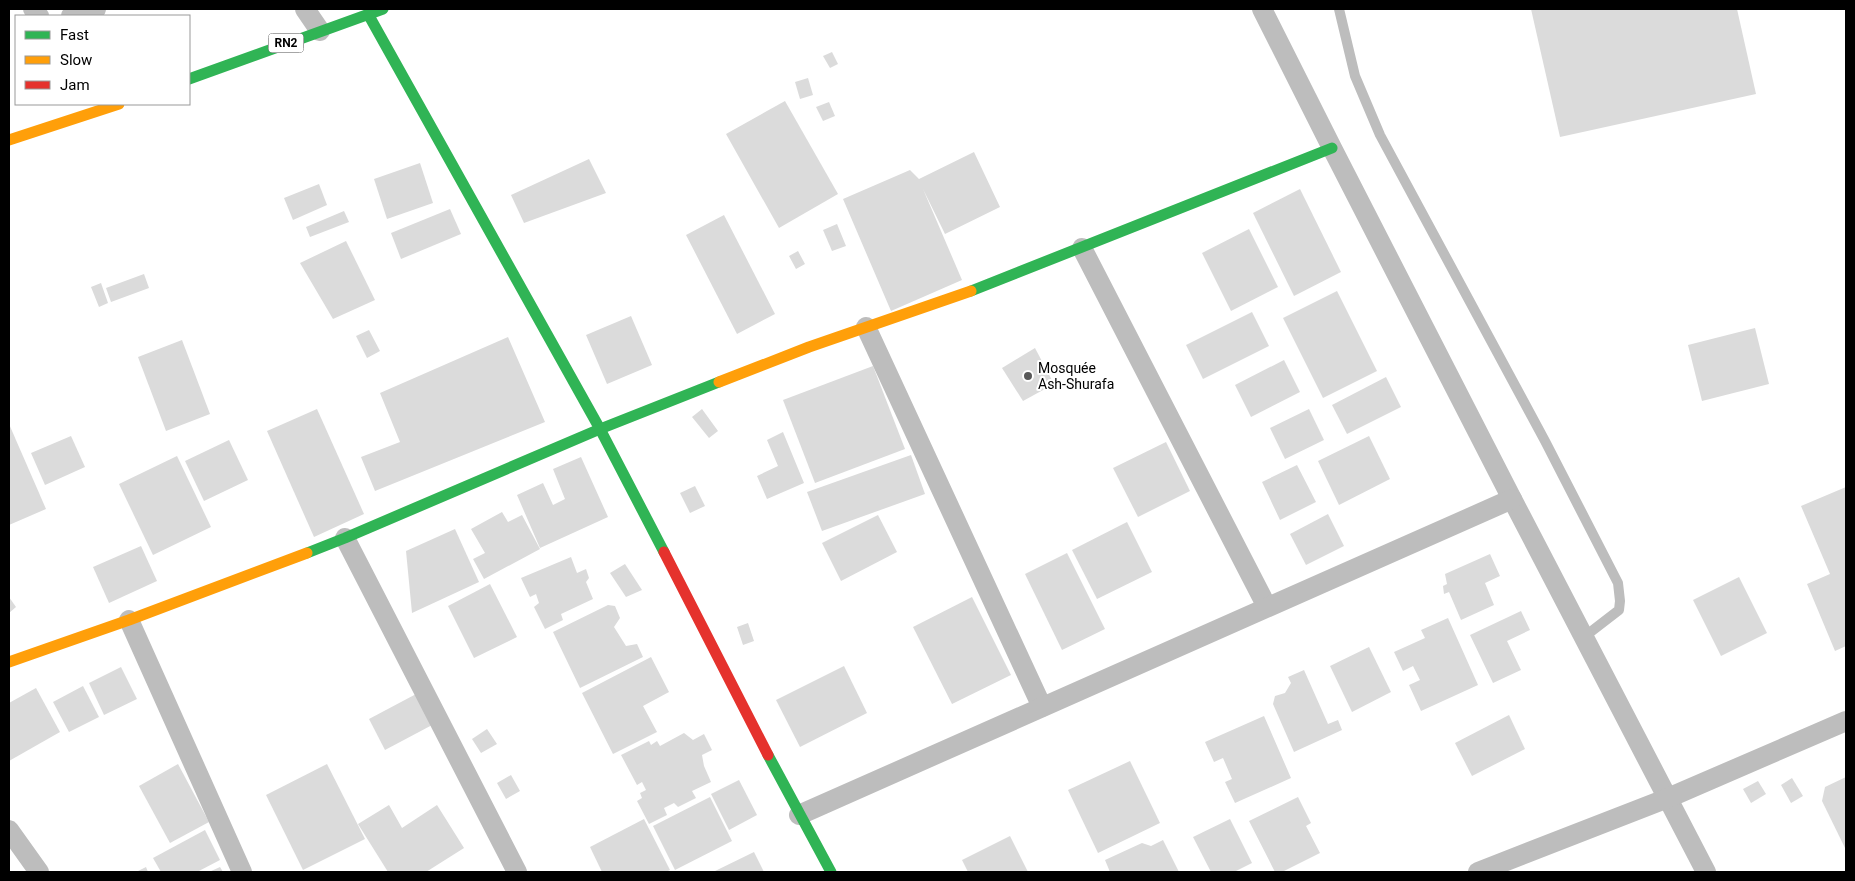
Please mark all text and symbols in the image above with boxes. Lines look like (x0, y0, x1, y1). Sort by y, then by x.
legend (15, 15, 190, 105)
text: Fast (60, 26, 89, 44)
road number: RN2 (268, 34, 304, 52)
text: Slow (60, 51, 92, 69)
text: Jam (60, 76, 90, 94)
place label: Mosquée Ash-Shurafa (1038, 360, 1114, 392)
marker: Mosquée Ash-Shurafa (1022, 370, 1034, 382)

